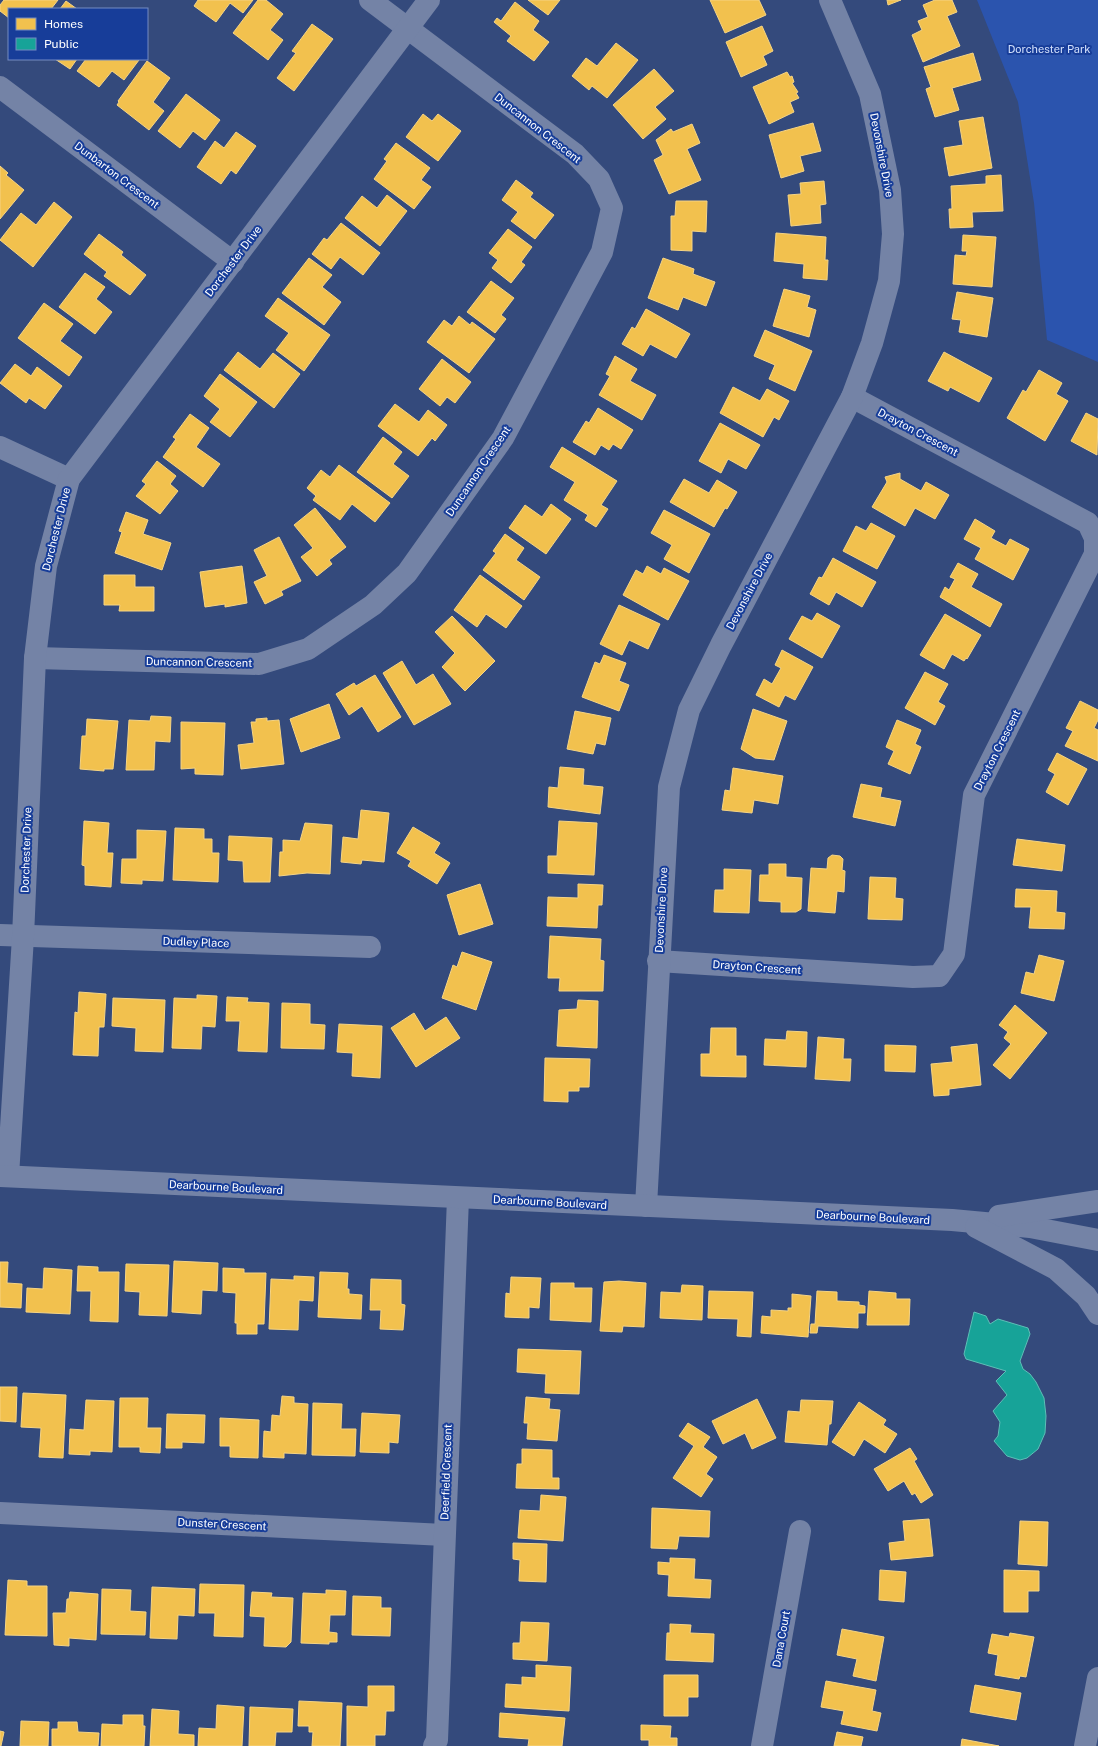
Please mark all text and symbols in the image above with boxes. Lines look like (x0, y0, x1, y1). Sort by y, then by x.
legend (8, 8, 148, 60)
text: Homes (44, 17, 83, 31)
text: Public (44, 37, 79, 51)
park label: Dorchester Park (1008, 43, 1090, 55)
street label: Duncannon Crescent (492, 90, 584, 166)
street label: Devonshire Drive (868, 112, 896, 198)
street label: Dunbarton Crescent (72, 139, 162, 211)
street label: Dorchester Drive (202, 223, 264, 299)
street label: Drayton Crescent (876, 406, 960, 458)
street label: Duncannon Crescent (443, 424, 513, 518)
street label: Dorchester Drive (40, 486, 72, 572)
street label: Devonshire Drive (724, 550, 774, 632)
street label: Duncannon Crescent (146, 655, 252, 669)
street label: Drayton Crescent (971, 708, 1023, 792)
street label: Dorchester Drive (19, 807, 33, 893)
street label: Devonshire Drive (653, 867, 669, 953)
street label: Dudley Place (162, 935, 230, 949)
street label: Drayton Crescent (712, 958, 802, 976)
street label: Dearbourne Boulevard (169, 1178, 283, 1196)
street label: Dearbourne Boulevard (493, 1193, 607, 1211)
street label: Dearbourne Boulevard (816, 1208, 930, 1226)
street label: Deerfield Crescent (438, 1424, 454, 1520)
street label: Dunster Crescent (177, 1516, 267, 1532)
street label: Dana Court (770, 1610, 792, 1668)

